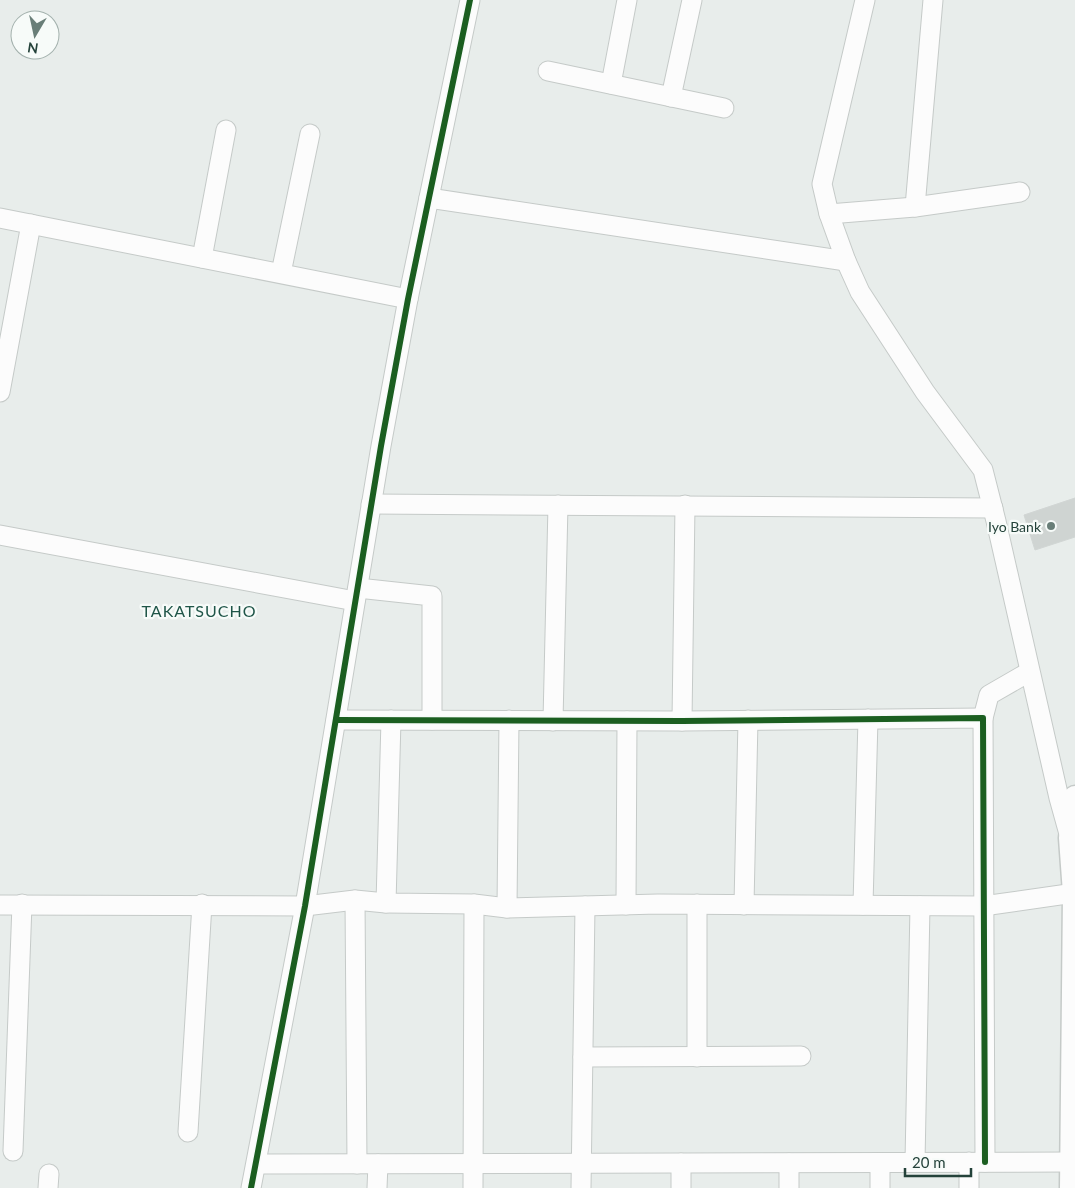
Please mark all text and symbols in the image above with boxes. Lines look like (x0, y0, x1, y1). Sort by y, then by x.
north arrow (10, 10, 60, 60)
text: N (26, 39, 40, 58)
place label: Iyo Bank (988, 518, 1042, 535)
marker: Iyo Bank (1045, 520, 1057, 532)
district label: TAKATSUCHO (141, 601, 257, 620)
scale bar (905, 1146, 971, 1178)
text: 20 m (912, 1153, 946, 1171)

